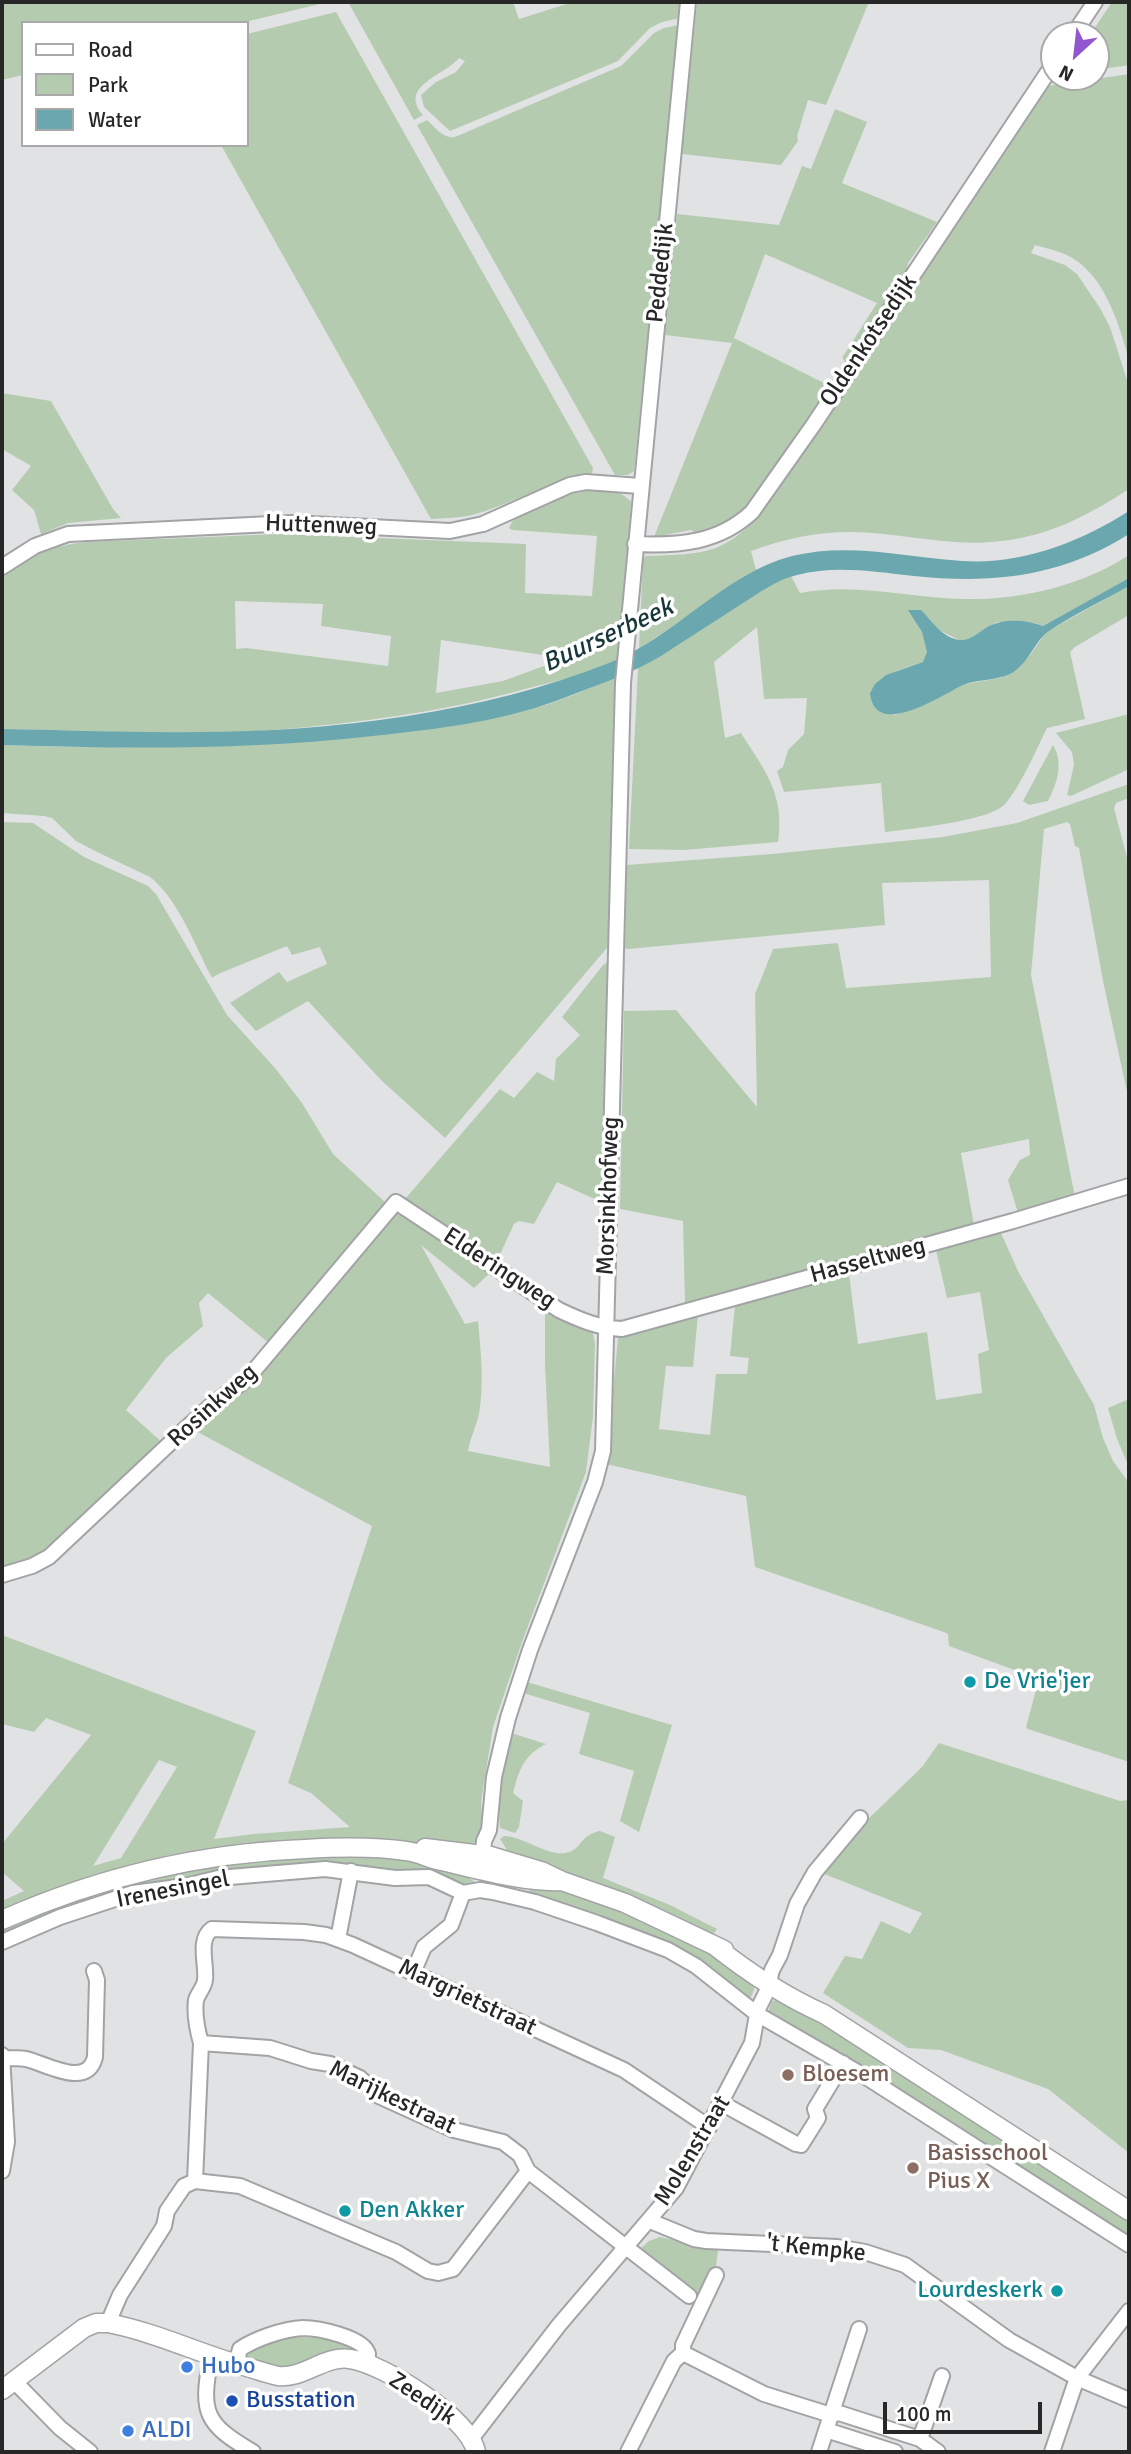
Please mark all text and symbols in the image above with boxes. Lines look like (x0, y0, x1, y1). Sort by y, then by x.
legend (21, 21, 248, 147)
north arrow (1040, 21, 1110, 91)
text: Road (88, 37, 133, 63)
text: N (1055, 59, 1078, 87)
text: Park (88, 72, 128, 98)
text: Water (88, 107, 141, 133)
street label: Peddedijk (641, 222, 681, 324)
street label: Oldenkotsedijk (814, 269, 924, 413)
street label: Huttenweg (264, 510, 378, 542)
water label: Buurserbeek (538, 592, 678, 680)
street label: Morsinkhofweg (592, 1116, 626, 1276)
street label: Elderingweg (437, 1222, 561, 1316)
street label: Hasseltweg (807, 1232, 929, 1290)
street label: Rosinkweg (162, 1358, 264, 1454)
place label: De Vrie'jer (984, 1668, 1090, 1696)
marker: De Vrie'jer (962, 1674, 978, 1690)
street label: Irenesingel (114, 1865, 232, 1915)
street label: Margrietstraat (393, 1953, 541, 2043)
street label: Marijkestraat (324, 2055, 460, 2141)
place label: Bloesem (802, 2061, 889, 2089)
marker: Bloesem (780, 2067, 796, 2083)
street label: Molenstraat (649, 2091, 737, 2211)
place label: Basisschool Pius X (927, 2140, 1048, 2196)
marker: Basisschool Pius X (905, 2160, 921, 2176)
place label: Den Akker (359, 2197, 464, 2225)
marker: Den Akker (337, 2203, 353, 2219)
street label: 't Kempke (765, 2229, 867, 2269)
place label: Lourdeskerk (917, 2277, 1043, 2305)
marker: Lourdeskerk (1049, 2283, 1065, 2299)
place label: Hubo (201, 2353, 255, 2381)
marker: Hubo (179, 2359, 195, 2375)
street label: Zeedijk (383, 2366, 461, 2432)
place label: Busstation (246, 2387, 356, 2415)
scale bar (886, 2388, 1045, 2432)
marker: Busstation (224, 2393, 240, 2409)
text: 100 m (896, 2401, 951, 2427)
place label: ALDI (142, 2417, 192, 2445)
marker: ALDI (120, 2423, 136, 2439)

